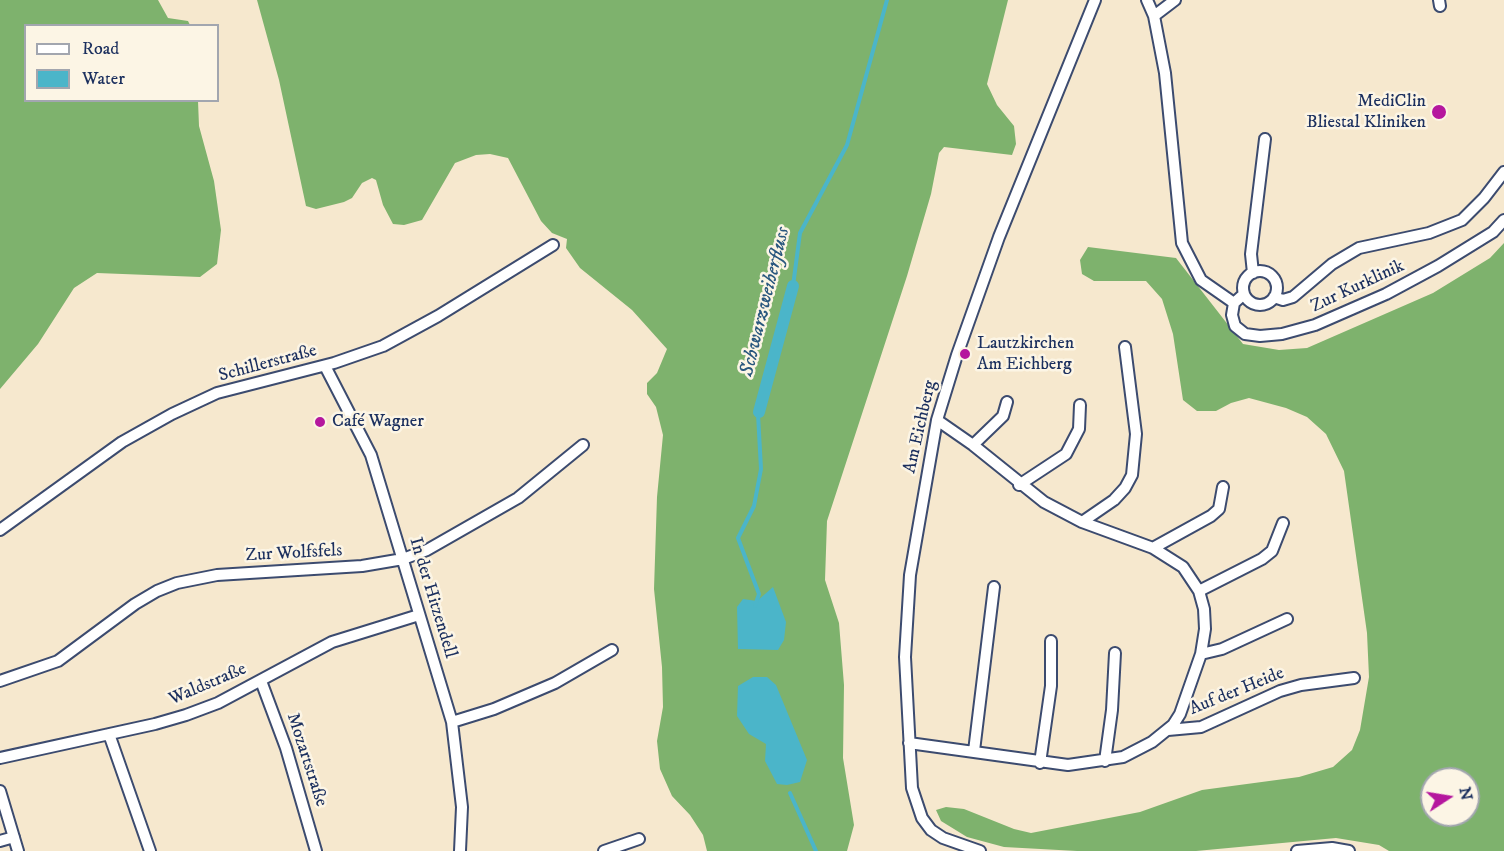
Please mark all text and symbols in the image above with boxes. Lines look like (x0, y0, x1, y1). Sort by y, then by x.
legend (24, 24, 219, 102)
text: Road (82, 38, 119, 60)
text: Water (82, 68, 125, 90)
place label: MediClin Bliestal Kliniken (1306, 91, 1426, 134)
marker: MediClin Bliestal Kliniken (1430, 103, 1448, 121)
water label: Schwarzweiherfluss (736, 225, 796, 379)
street label: Zur Kurklinik (1308, 256, 1408, 318)
place label: Lautzkirchen Am Eichberg (977, 333, 1074, 376)
street label: Schillerstraße (217, 341, 319, 387)
marker: Lautzkirchen Am Eichberg (958, 347, 972, 361)
street label: Am Eichberg (900, 378, 942, 476)
place label: Café Wagner (332, 411, 424, 433)
marker: Café Wagner (313, 415, 327, 429)
street label: In der Hitzendell (403, 535, 461, 661)
street label: Zur Wolfsfels (245, 541, 343, 567)
street label: Waldstraße (166, 659, 250, 711)
street label: Auf der Heide (1187, 663, 1287, 721)
street label: Mozartstraße (281, 710, 331, 810)
north arrow (1420, 767, 1480, 827)
text: N (1455, 785, 1477, 802)

